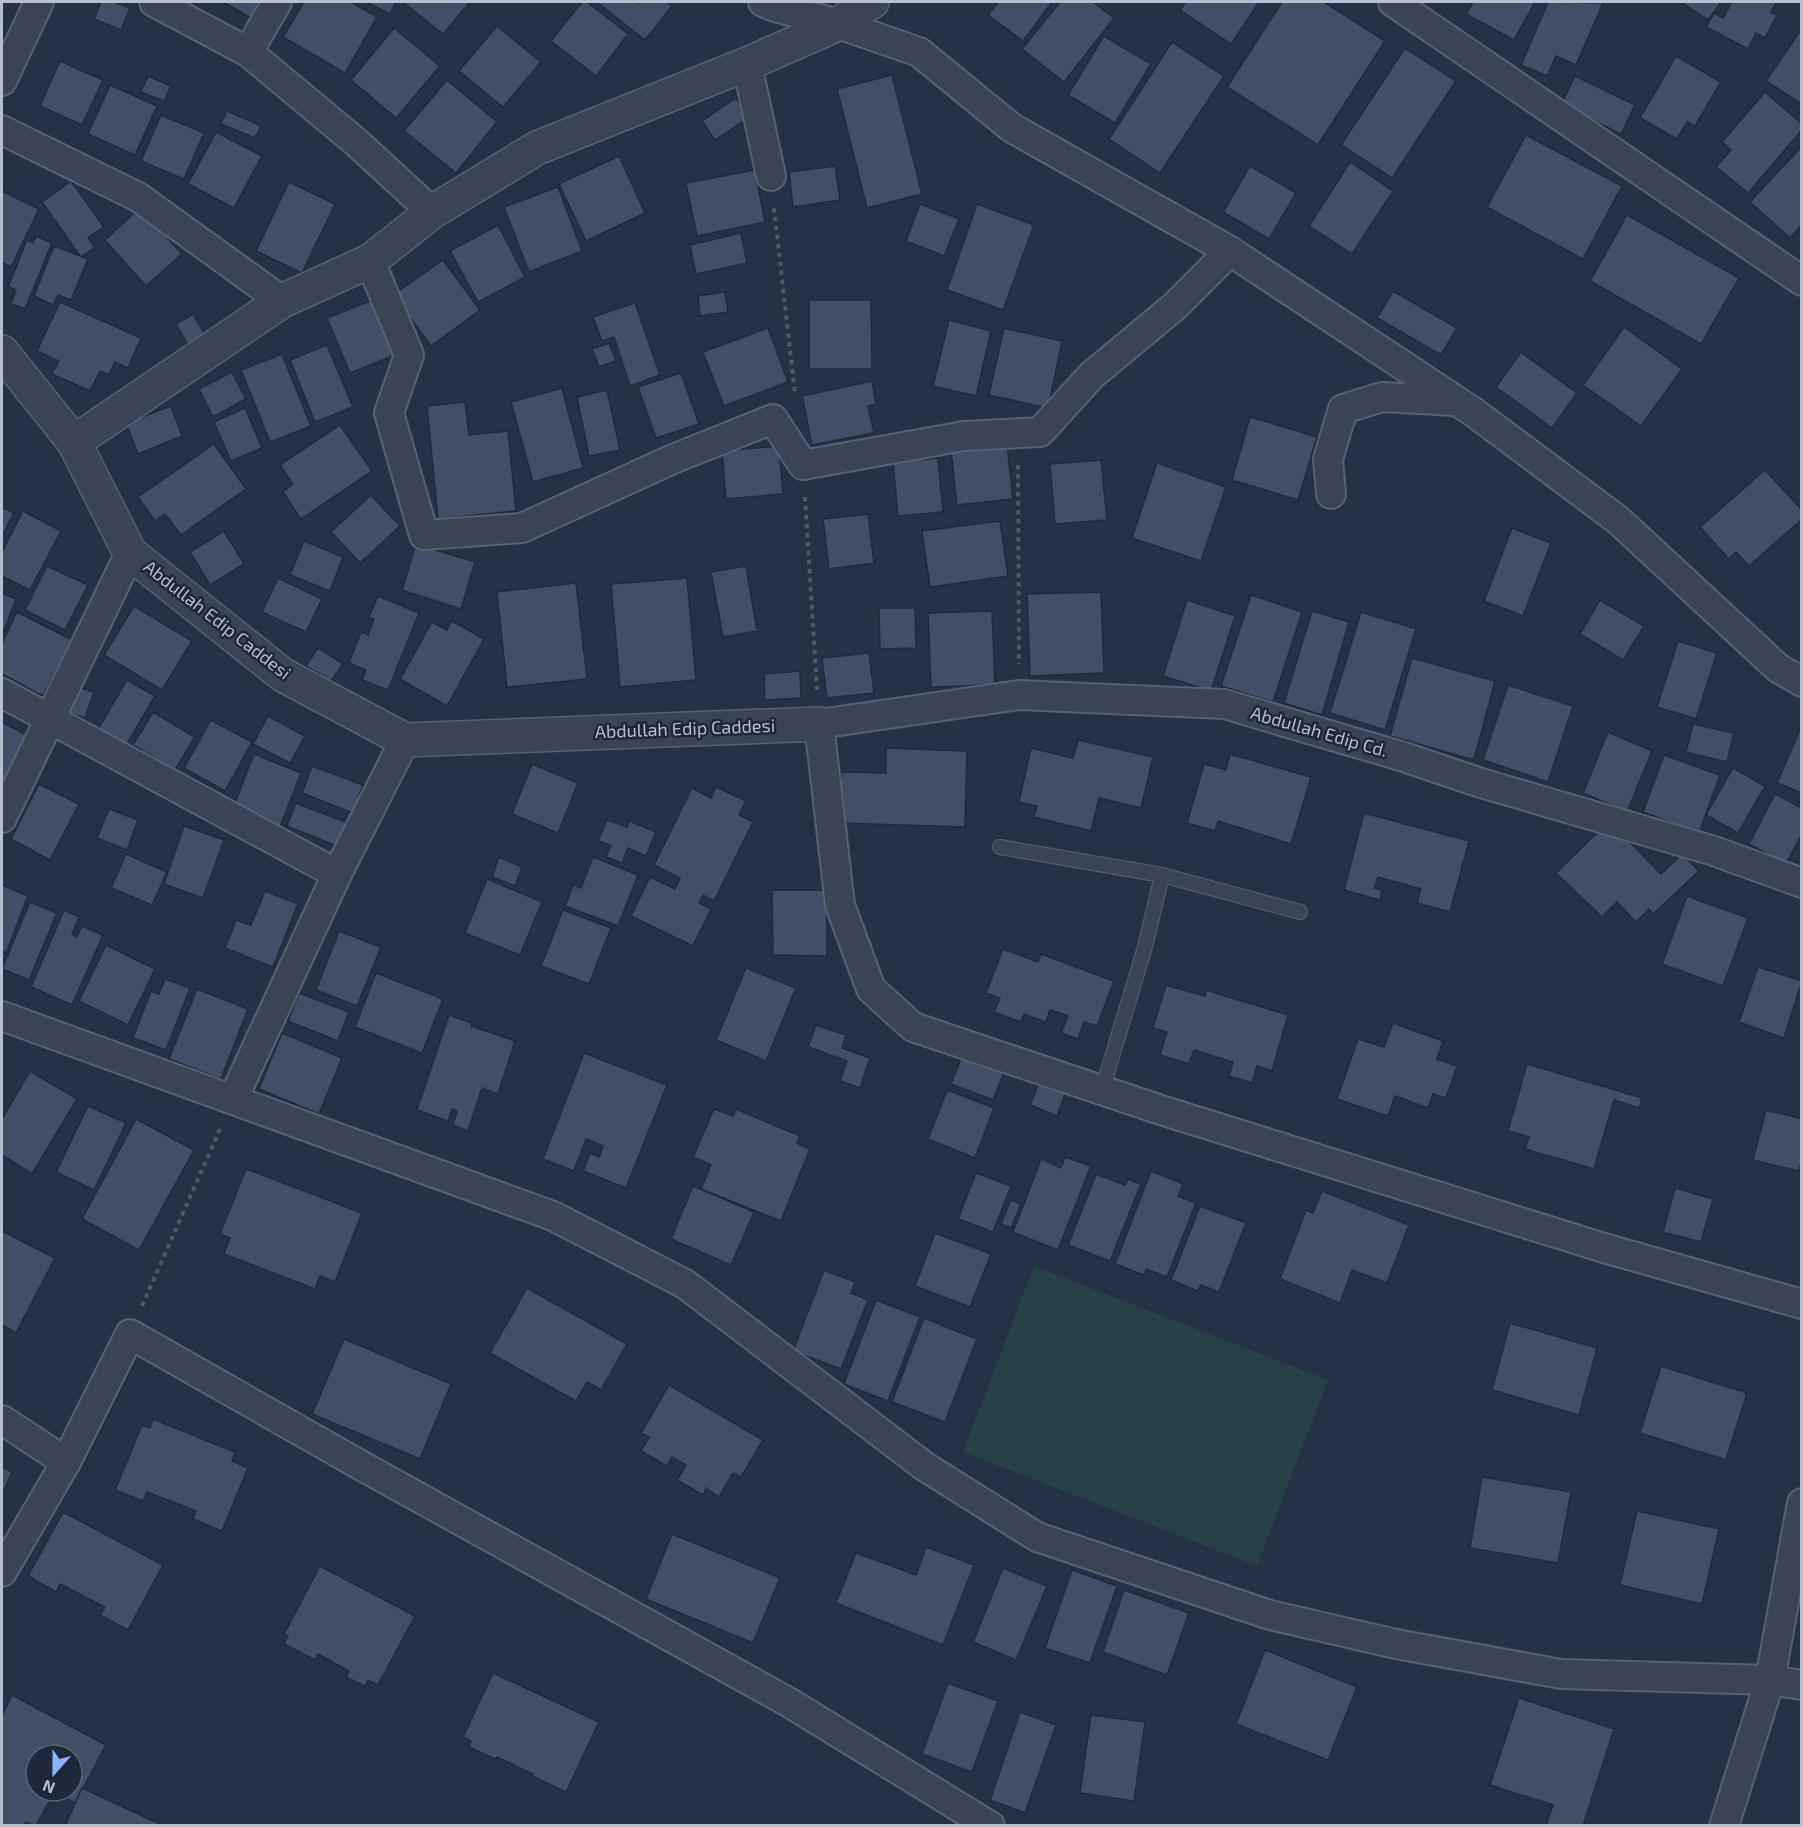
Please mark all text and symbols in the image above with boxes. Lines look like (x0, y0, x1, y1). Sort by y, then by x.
street label: Abdullah Edip Caddesi (140, 555, 295, 683)
street label: Abdullah Edip Cd. (1248, 701, 1390, 761)
street label: Abdullah Edip Caddesi (594, 714, 776, 742)
north arrow (24, 1743, 84, 1803)
text: N (40, 1777, 57, 1798)

